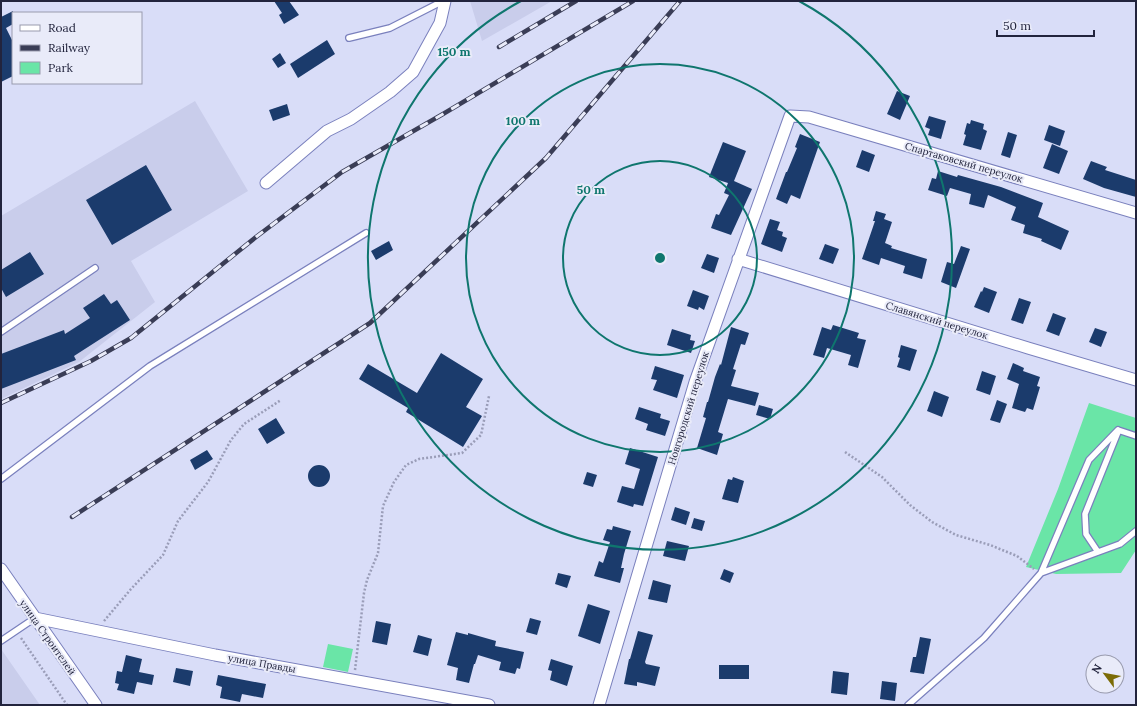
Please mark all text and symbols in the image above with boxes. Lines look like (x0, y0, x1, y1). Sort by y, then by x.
legend (12, 12, 142, 84)
scale bar (997, 12, 1094, 38)
text: 50 m (1003, 18, 1031, 33)
text: Road (48, 20, 76, 35)
text: Railway (48, 40, 91, 55)
text: 150 m (437, 44, 471, 59)
text: Park (48, 60, 74, 75)
text: 100 m (506, 113, 540, 128)
street label: Спартаковский переулок (903, 139, 1025, 186)
text: 50 m (577, 182, 605, 197)
centre of rings (653, 251, 667, 265)
street label: Славянский переулок (884, 299, 990, 342)
street label: Новгородский переулок (665, 349, 712, 466)
street label: улица Строителей (17, 597, 79, 678)
street label: улица Правды (227, 651, 297, 676)
north arrow (1085, 654, 1125, 694)
text: N (1088, 661, 1105, 676)

